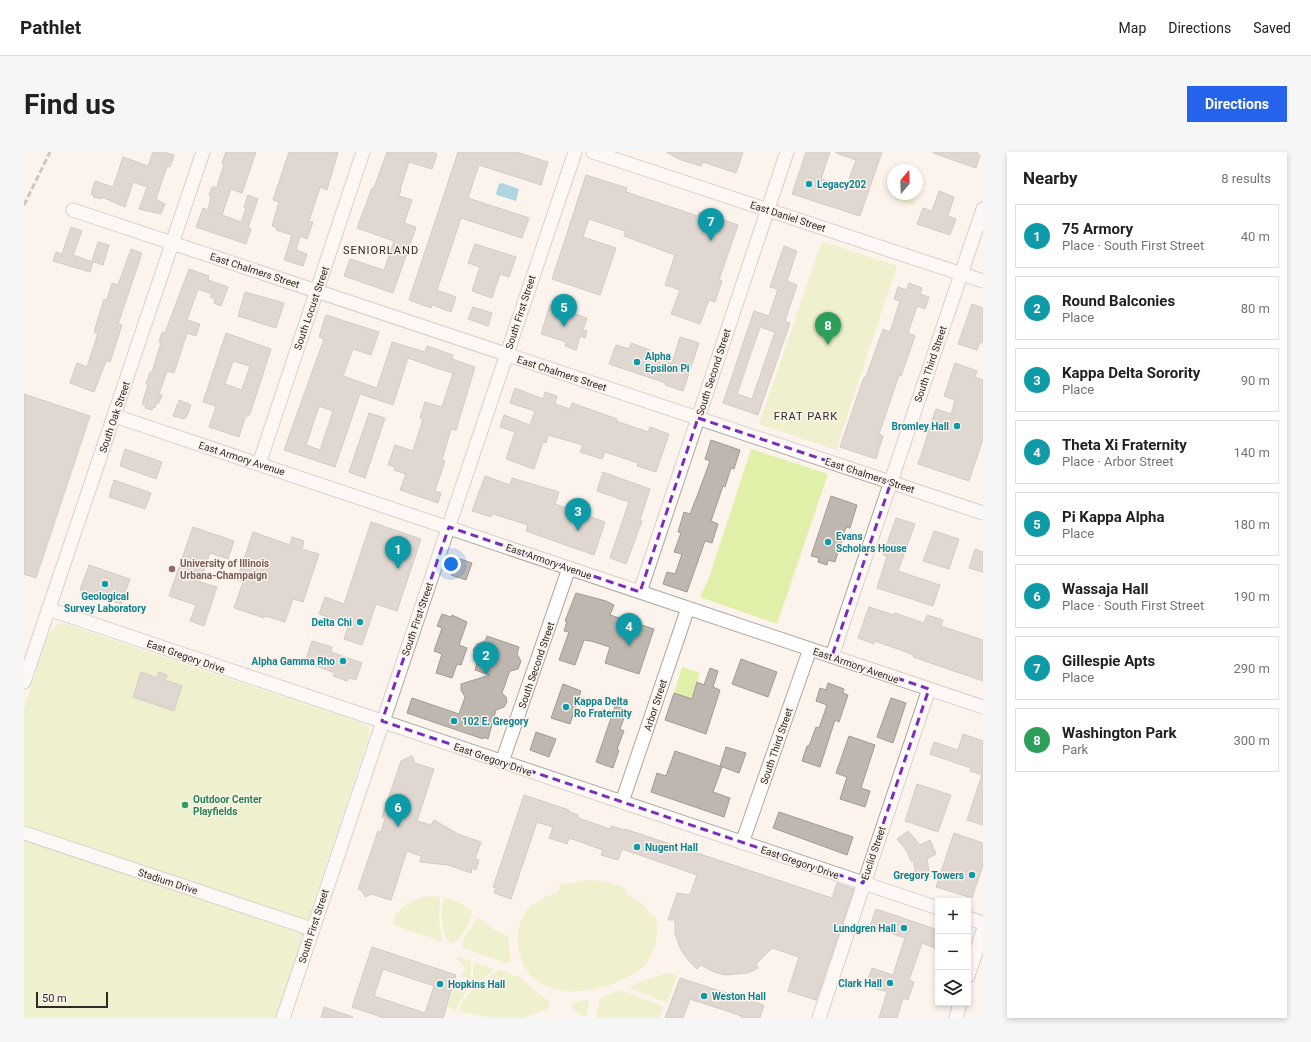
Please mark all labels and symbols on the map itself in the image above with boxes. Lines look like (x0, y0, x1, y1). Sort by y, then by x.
north arrow (887, 164, 923, 200)
marker: Legacy202 (804, 179, 814, 189)
place label: Legacy202 (817, 179, 867, 190)
street label: East Daniel Street (749, 199, 827, 234)
pin: 7 (698, 208, 724, 241)
district label: SENIORLAND (343, 244, 419, 257)
street label: East Chalmers Street (209, 251, 301, 290)
street label: South Locust Street (292, 265, 331, 351)
street label: South First Street (503, 274, 538, 350)
pin: 5 (551, 294, 577, 327)
pin: 8 (815, 312, 841, 345)
street label: South Third Street (912, 325, 949, 404)
street label: South Second Street (694, 327, 733, 417)
place label: Alpha Epsilon Pi (645, 351, 690, 374)
street label: East Chalmers Street (516, 354, 608, 393)
marker: Alpha Epsilon Pi (632, 357, 642, 367)
street label: South Oak Street (97, 380, 132, 454)
district label: FRAT PARK (774, 410, 838, 423)
place label: Bromley Hall (892, 421, 949, 432)
marker: Bromley Hall (952, 421, 962, 431)
street label: East Armory Avenue (197, 439, 286, 478)
street label: East Chalmers Street (824, 456, 916, 495)
pin: 3 (565, 498, 591, 531)
place label: Evans Scholars House (836, 531, 907, 554)
pin: 1 (385, 536, 411, 569)
marker: Evans Scholars House (823, 537, 833, 547)
street label: East Armory Avenue (505, 542, 593, 581)
your location (441, 554, 461, 574)
place label: University of Illinois Urbana-Champaign (180, 558, 269, 581)
marker: University of Illinois Urbana-Champaign (167, 564, 177, 574)
marker: Geological Survey Laboratory (100, 579, 110, 589)
street label: South First Street (400, 581, 435, 657)
place label: Geological Survey Laboratory (64, 591, 147, 614)
pin: 4 (616, 613, 642, 646)
place label: Delta Chi (311, 617, 352, 628)
marker: Delta Chi (355, 617, 365, 627)
street label: South Second Street (517, 621, 556, 710)
street label: East Gregory Drive (145, 638, 226, 675)
pin: 2 (473, 642, 499, 675)
street label: East Armory Avenue (812, 646, 900, 685)
place label: Alpha Gamma Rho (252, 656, 335, 667)
marker: Alpha Gamma Rho (338, 656, 348, 666)
street label: Arbor Street (642, 678, 669, 732)
place label: Kappa Delta Ro Fraternity (574, 696, 633, 719)
marker: Kappa Delta Ro Fraternity (561, 702, 571, 712)
street label: South Third Street (758, 707, 795, 786)
marker: 102 E. Gregory (449, 716, 459, 726)
place label: 102 E. Gregory (462, 716, 530, 727)
street label: East Gregory Drive (452, 741, 533, 778)
place label: Outdoor Center Playfields (193, 794, 262, 817)
pin: 6 (385, 794, 411, 827)
marker: Outdoor Center Playfields (180, 800, 190, 810)
street label: Euclid Street (859, 825, 888, 881)
marker: Nugent Hall (632, 842, 642, 852)
place label: Nugent Hall (645, 842, 698, 853)
street label: East Gregory Drive (759, 844, 840, 881)
street label: Stadium Drive (137, 867, 199, 896)
place label: Gregory Towers (893, 870, 964, 881)
marker: Gregory Towers (967, 870, 977, 880)
street label: South First Street (296, 888, 331, 964)
place label: Lundgren Hall (833, 923, 896, 934)
marker: Lundgren Hall (899, 923, 909, 933)
place label: Clark Hall (838, 978, 882, 989)
marker: Clark Hall (885, 978, 895, 988)
marker: Hopkins Hall (435, 979, 445, 989)
place label: Hopkins Hall (448, 979, 506, 990)
scale bar (36, 990, 108, 1009)
marker: Weston Hall (699, 991, 709, 1001)
place label: Weston Hall (712, 991, 766, 1002)

